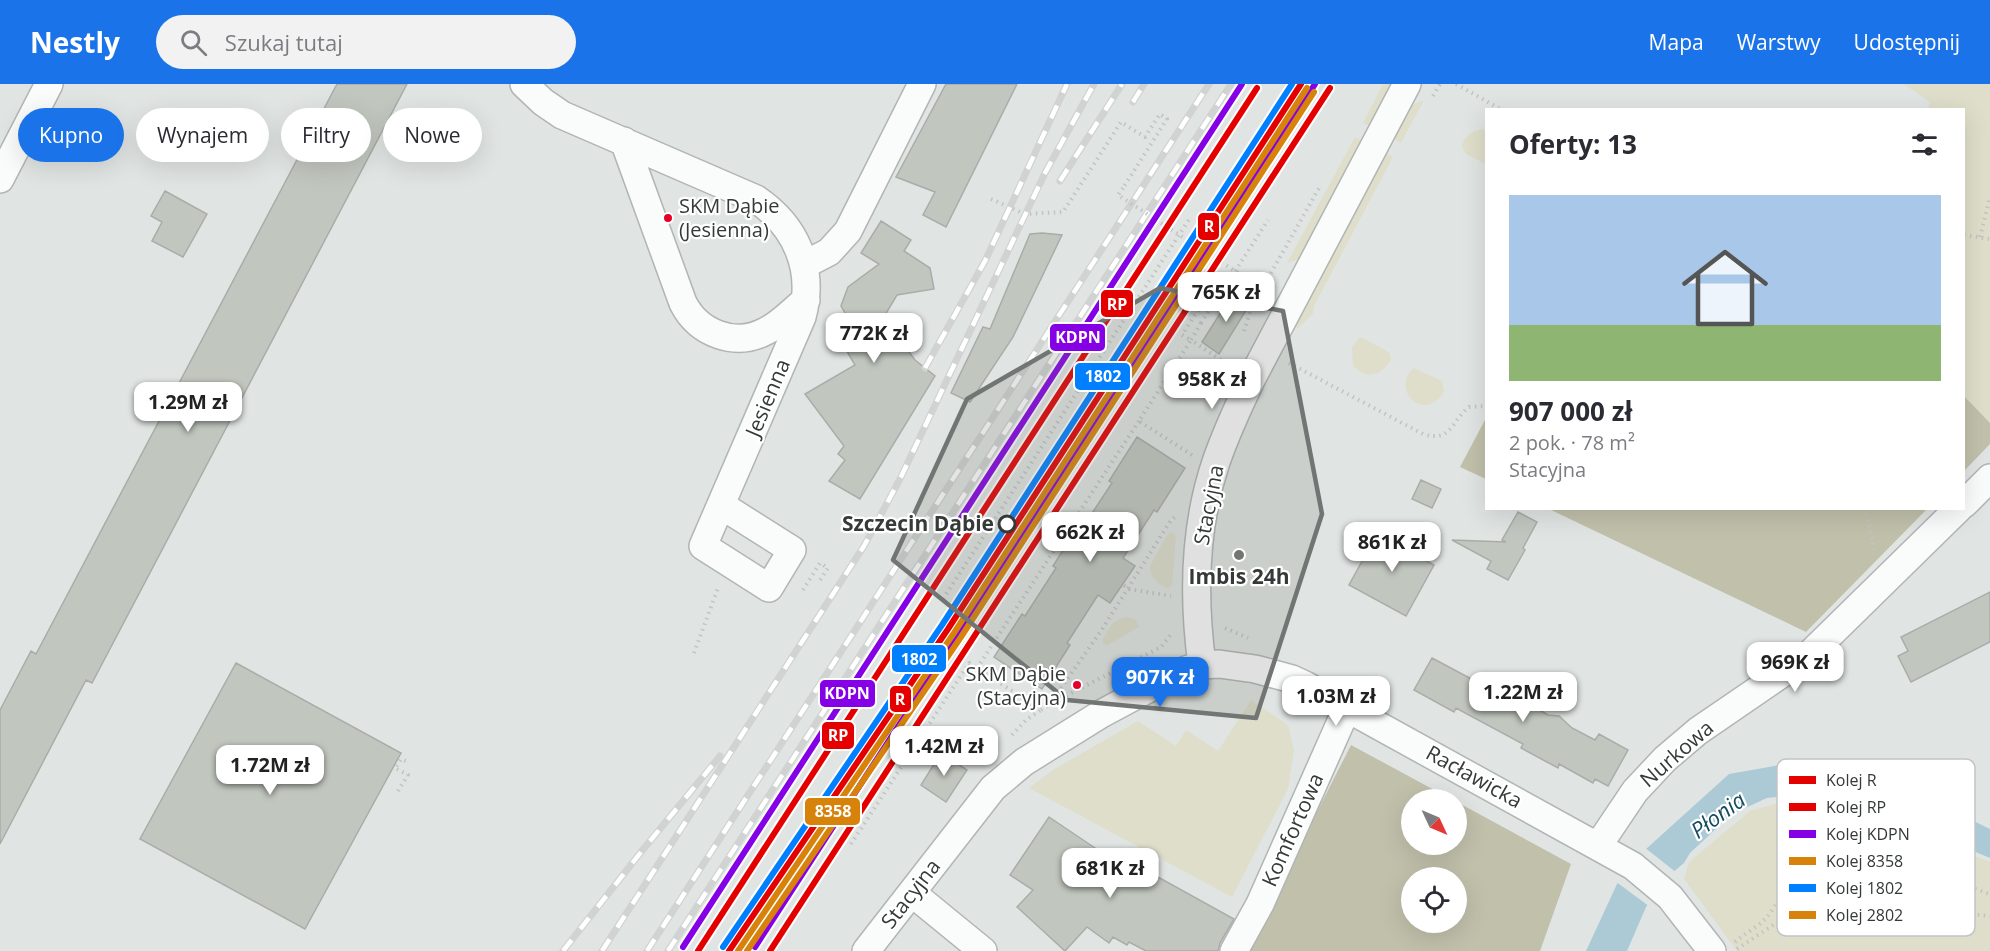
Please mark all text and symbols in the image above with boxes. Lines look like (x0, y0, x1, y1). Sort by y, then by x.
search box (156, 15, 576, 69)
text: Nestly (30, 23, 120, 61)
icon: search (177, 26, 210, 59)
text: Szukaj tutaj (225, 27, 343, 57)
text: Mapa (1649, 28, 1704, 56)
text: Warstwy (1737, 28, 1821, 56)
text: Udostępnij (1854, 28, 1960, 56)
chip: Kupno (18, 108, 124, 162)
chip: Wynajem (136, 108, 269, 162)
chip: Filtry (281, 108, 371, 162)
chip: Nowe (383, 108, 482, 162)
text: Oferty: 13 (1509, 126, 1637, 162)
icon: filters (1908, 128, 1941, 161)
place label: SKM Dąbie (Jesienna) (679, 192, 780, 243)
marker: SKM Dąbie (Jesienna) (662, 212, 674, 224)
line badge: R (1197, 212, 1220, 241)
text: R (1204, 215, 1215, 237)
icon: home (1671, 234, 1779, 342)
pin: 765K zł (1171, 272, 1281, 323)
text: 765K zł (1192, 278, 1260, 305)
line badge: RP (1100, 289, 1134, 318)
text: RP (1107, 293, 1127, 315)
pin: 772K zł (819, 313, 929, 364)
text: 772K zł (840, 319, 908, 346)
line badge: KDPN (1049, 323, 1106, 352)
text: KDPN (1055, 326, 1101, 348)
street label: Jesienna (737, 354, 796, 443)
pin: 958K zł (1157, 359, 1267, 410)
line badge: 1802 (1074, 362, 1131, 391)
text: 1802 (1085, 365, 1121, 387)
text: 958K zł (1178, 365, 1246, 392)
pin: 1.29M zł (126, 382, 250, 433)
text: 1.29M zł (148, 388, 228, 415)
text: 907 000 zł (1509, 393, 1632, 429)
text: 2 pok. · 78 m² (1509, 429, 1635, 456)
text: Stacyjna (1509, 456, 1586, 483)
street label: Stacyjna (1187, 462, 1229, 547)
place label: Szczecin Dąbie (842, 509, 994, 537)
pin: 662K zł (1035, 512, 1145, 563)
marker: Szczecin Dąbie (998, 515, 1016, 533)
text: 662K zł (1056, 518, 1124, 545)
pin: 861K zł (1337, 522, 1447, 573)
text: 861K zł (1358, 528, 1426, 555)
marker: Imbis 24h (1232, 548, 1246, 562)
place label: Imbis 24h (1189, 562, 1289, 590)
pin: 969K zł (1740, 642, 1850, 693)
line badge: 1802 (891, 644, 947, 673)
text: 1802 (901, 648, 937, 670)
text: 969K zł (1761, 648, 1829, 675)
pin: 907K zł (1105, 657, 1215, 708)
place label: SKM Dąbie (Stacyjna) (965, 660, 1066, 711)
text: 907K zł (1126, 663, 1194, 690)
pin: 1.22M zł (1461, 672, 1585, 723)
pin: 1.03M zł (1274, 676, 1398, 727)
text: 1.22M zł (1483, 678, 1563, 705)
line badge: KDPN (819, 679, 876, 708)
marker: SKM Dąbie (Stacyjna) (1071, 679, 1083, 691)
text: KDPN (824, 682, 870, 704)
text: 1.03M zł (1296, 682, 1376, 709)
line badge: R (889, 685, 912, 713)
text: R (895, 688, 906, 710)
street label: Nurkowa (1634, 714, 1719, 793)
line badge: RP (821, 721, 855, 750)
text: RP (828, 724, 848, 746)
pin: 1.42M zł (882, 726, 1006, 777)
text: 1.42M zł (904, 732, 984, 759)
street label: Racławicka (1421, 738, 1528, 814)
pin: 1.72M zł (208, 745, 332, 796)
text: 1.72M zł (230, 751, 310, 778)
legend (1777, 759, 1975, 936)
street label: Komfortowa (1255, 769, 1330, 891)
text: Kolej R (1826, 769, 1877, 791)
water label: Płonia (1684, 784, 1751, 844)
north arrow (1401, 789, 1467, 855)
map controls (1401, 789, 1467, 933)
text: Kolej RP (1826, 796, 1886, 818)
line badge: 8358 (804, 797, 861, 826)
text: 8358 (815, 800, 851, 822)
text: Kolej KDPN (1826, 823, 1910, 845)
pin: 681K zł (1055, 848, 1165, 899)
text: Kolej 8358 (1826, 850, 1903, 872)
street label: Stacyjna (874, 853, 946, 934)
text: 681K zł (1076, 854, 1144, 881)
button: locate (1401, 867, 1467, 933)
text: Kolej 1802 (1826, 877, 1903, 899)
text: Kolej 2802 (1826, 904, 1903, 926)

